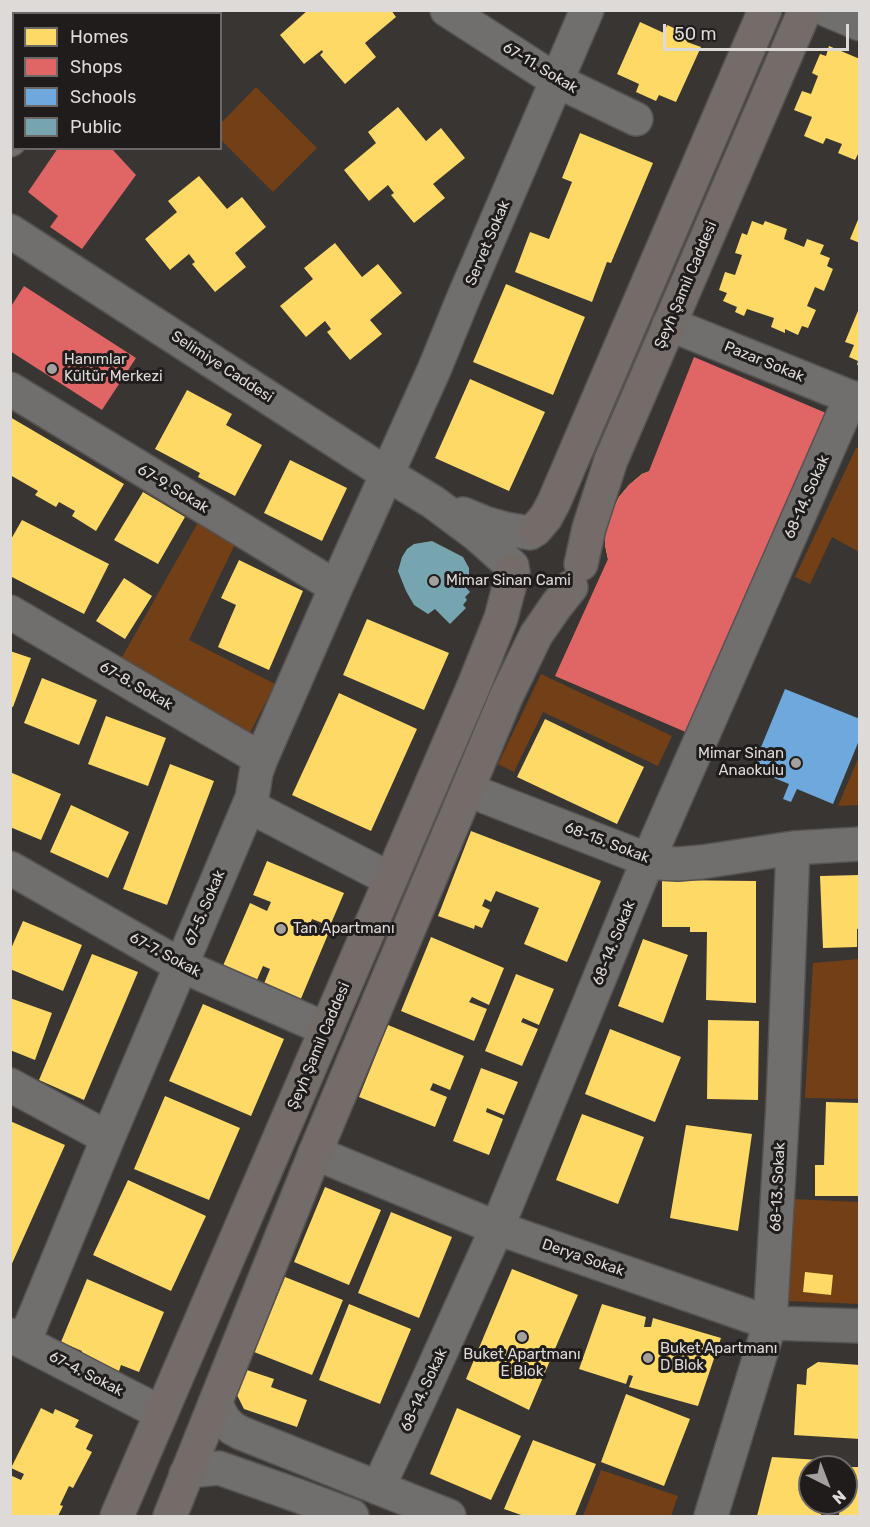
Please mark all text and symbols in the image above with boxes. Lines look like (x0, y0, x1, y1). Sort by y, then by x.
legend (12, 12, 222, 150)
scale bar (666, 12, 852, 50)
text: 50 m (674, 23, 717, 45)
text: Homes (70, 26, 128, 48)
street label: 67-11. Sokak (499, 39, 581, 97)
text: Shops (70, 56, 122, 78)
text: Schools (70, 86, 136, 108)
text: Public (70, 116, 122, 138)
street label: Servet Sokak (462, 198, 514, 288)
street label: Şeyh Şamil Caddesi (651, 219, 721, 351)
street label: Selimiye Caddesi (168, 327, 276, 407)
street label: Pazar Sokak (721, 338, 807, 386)
place label: Hanımlar Kültür Merkezi (64, 351, 163, 386)
marker: Hanımlar Kültür Merkezi (45, 362, 59, 376)
street label: 68-14. Sokak (781, 452, 833, 542)
street label: 67-9. Sokak (134, 461, 212, 517)
place label: Mimar Sinan Cami (446, 572, 571, 590)
marker: Mimar Sinan Cami (427, 574, 441, 588)
street label: 67-8. Sokak (96, 658, 176, 714)
place label: Mimar Sinan Anaokulu (698, 745, 784, 780)
marker: Mimar Sinan Anaokulu (789, 756, 803, 770)
street label: 68-15. Sokak (562, 819, 652, 867)
street label: 67-5. Sokak (181, 867, 229, 949)
street label: 68-14. Sokak (589, 898, 639, 988)
place label: Tan Apartmanı (293, 920, 395, 938)
marker: Tan Apartmanı (274, 922, 288, 936)
street label: 67-7. Sokak (126, 929, 204, 981)
street label: Şeyh Şamil Caddesi (284, 980, 354, 1112)
street label: 68-13. Sokak (767, 1142, 789, 1232)
street label: Derya Sokak (539, 1236, 627, 1280)
marker: Buket Apartmanı E Blok (515, 1330, 529, 1344)
place label: Buket Apartmanı D Blok (660, 1340, 777, 1375)
street label: 68-14. Sokak (397, 1346, 451, 1434)
place label: Buket Apartmanı E Blok (463, 1346, 581, 1381)
street label: 67-4. Sokak (46, 1348, 126, 1400)
marker: Buket Apartmanı D Blok (641, 1351, 655, 1365)
north arrow (798, 1455, 858, 1515)
text: N (828, 1486, 850, 1508)

